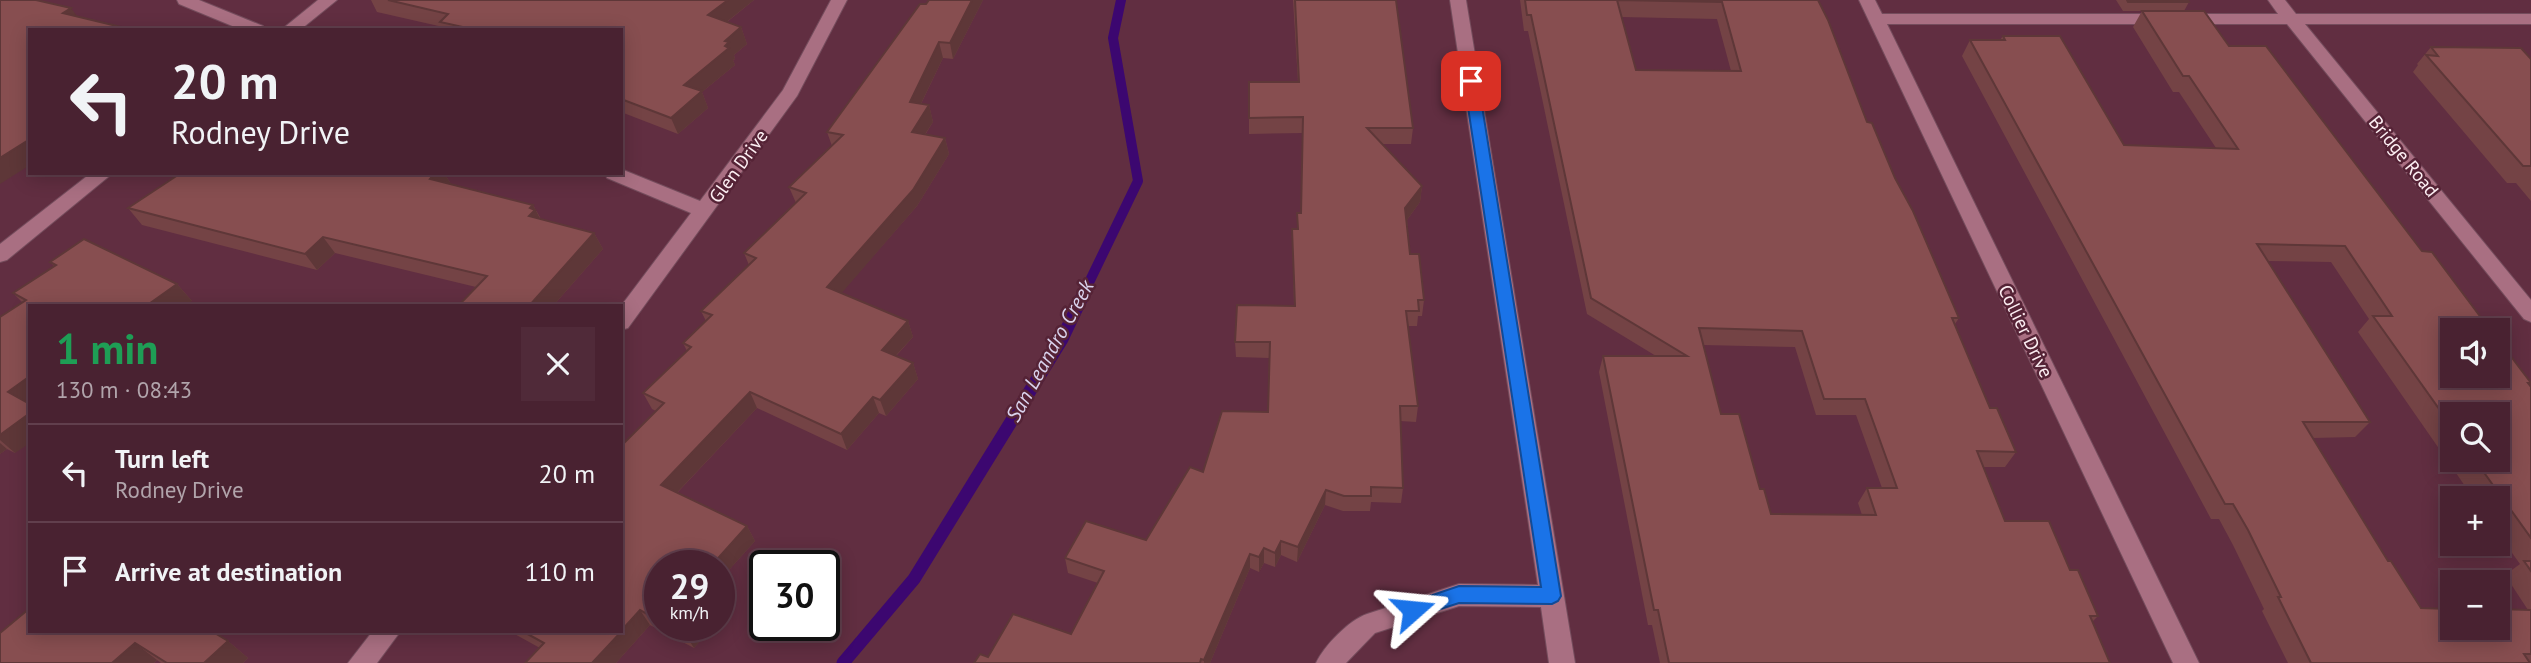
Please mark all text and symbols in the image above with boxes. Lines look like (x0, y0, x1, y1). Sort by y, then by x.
text: 20 m (171, 49, 278, 113)
pin (1441, 51, 1501, 111)
icon: left (56, 56, 147, 147)
icon: arrive (1452, 62, 1490, 100)
street label: Bridge Road (2364, 110, 2444, 202)
text: Rodney Drive (171, 111, 350, 153)
street label: Glen Drive (703, 125, 773, 207)
water label: San Leandro Creek (999, 274, 1100, 426)
street label: Collier Drive (1993, 281, 2059, 381)
map controls (2440, 318, 2510, 640)
button: sound (2440, 318, 2510, 388)
text: 1 min (56, 321, 158, 376)
button: close (521, 327, 595, 401)
text: 130 m · 08:43 (56, 375, 192, 404)
button: search (2440, 402, 2510, 472)
text: Turn left (115, 442, 209, 475)
icon: left (56, 454, 94, 492)
text: 20 m (539, 457, 595, 490)
text: Rodney Drive (115, 475, 244, 504)
button: + (2440, 486, 2510, 556)
speed limit sign: 30 (749, 550, 840, 641)
icon: arrive (56, 552, 94, 590)
text: Arrive at destination (115, 555, 342, 588)
text: 110 m (524, 555, 595, 588)
text: 29 (670, 563, 709, 609)
button: − (2440, 570, 2510, 640)
position arrow (1376, 573, 1450, 647)
text: km/h (670, 601, 709, 624)

